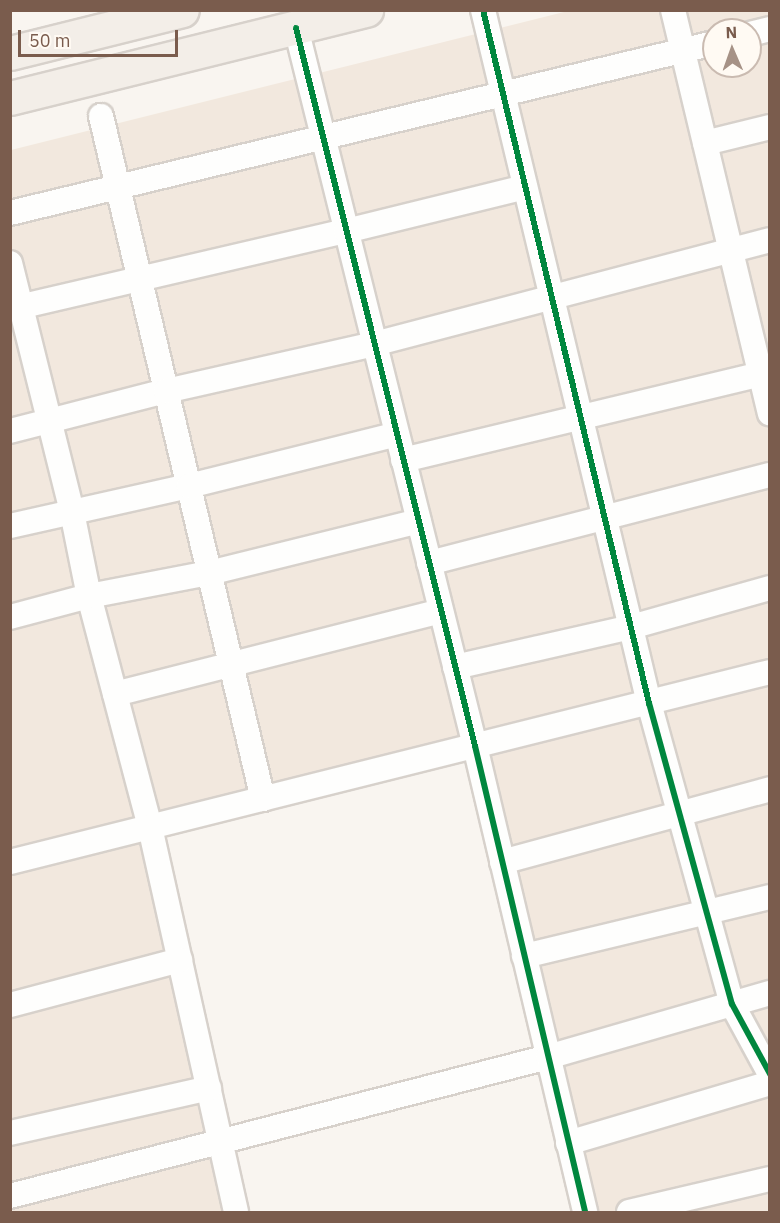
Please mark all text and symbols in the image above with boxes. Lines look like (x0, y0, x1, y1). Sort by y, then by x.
scale bar (21, 18, 182, 56)
north arrow (702, 18, 762, 78)
text: N (725, 22, 738, 42)
text: 50 m (29, 29, 71, 52)

